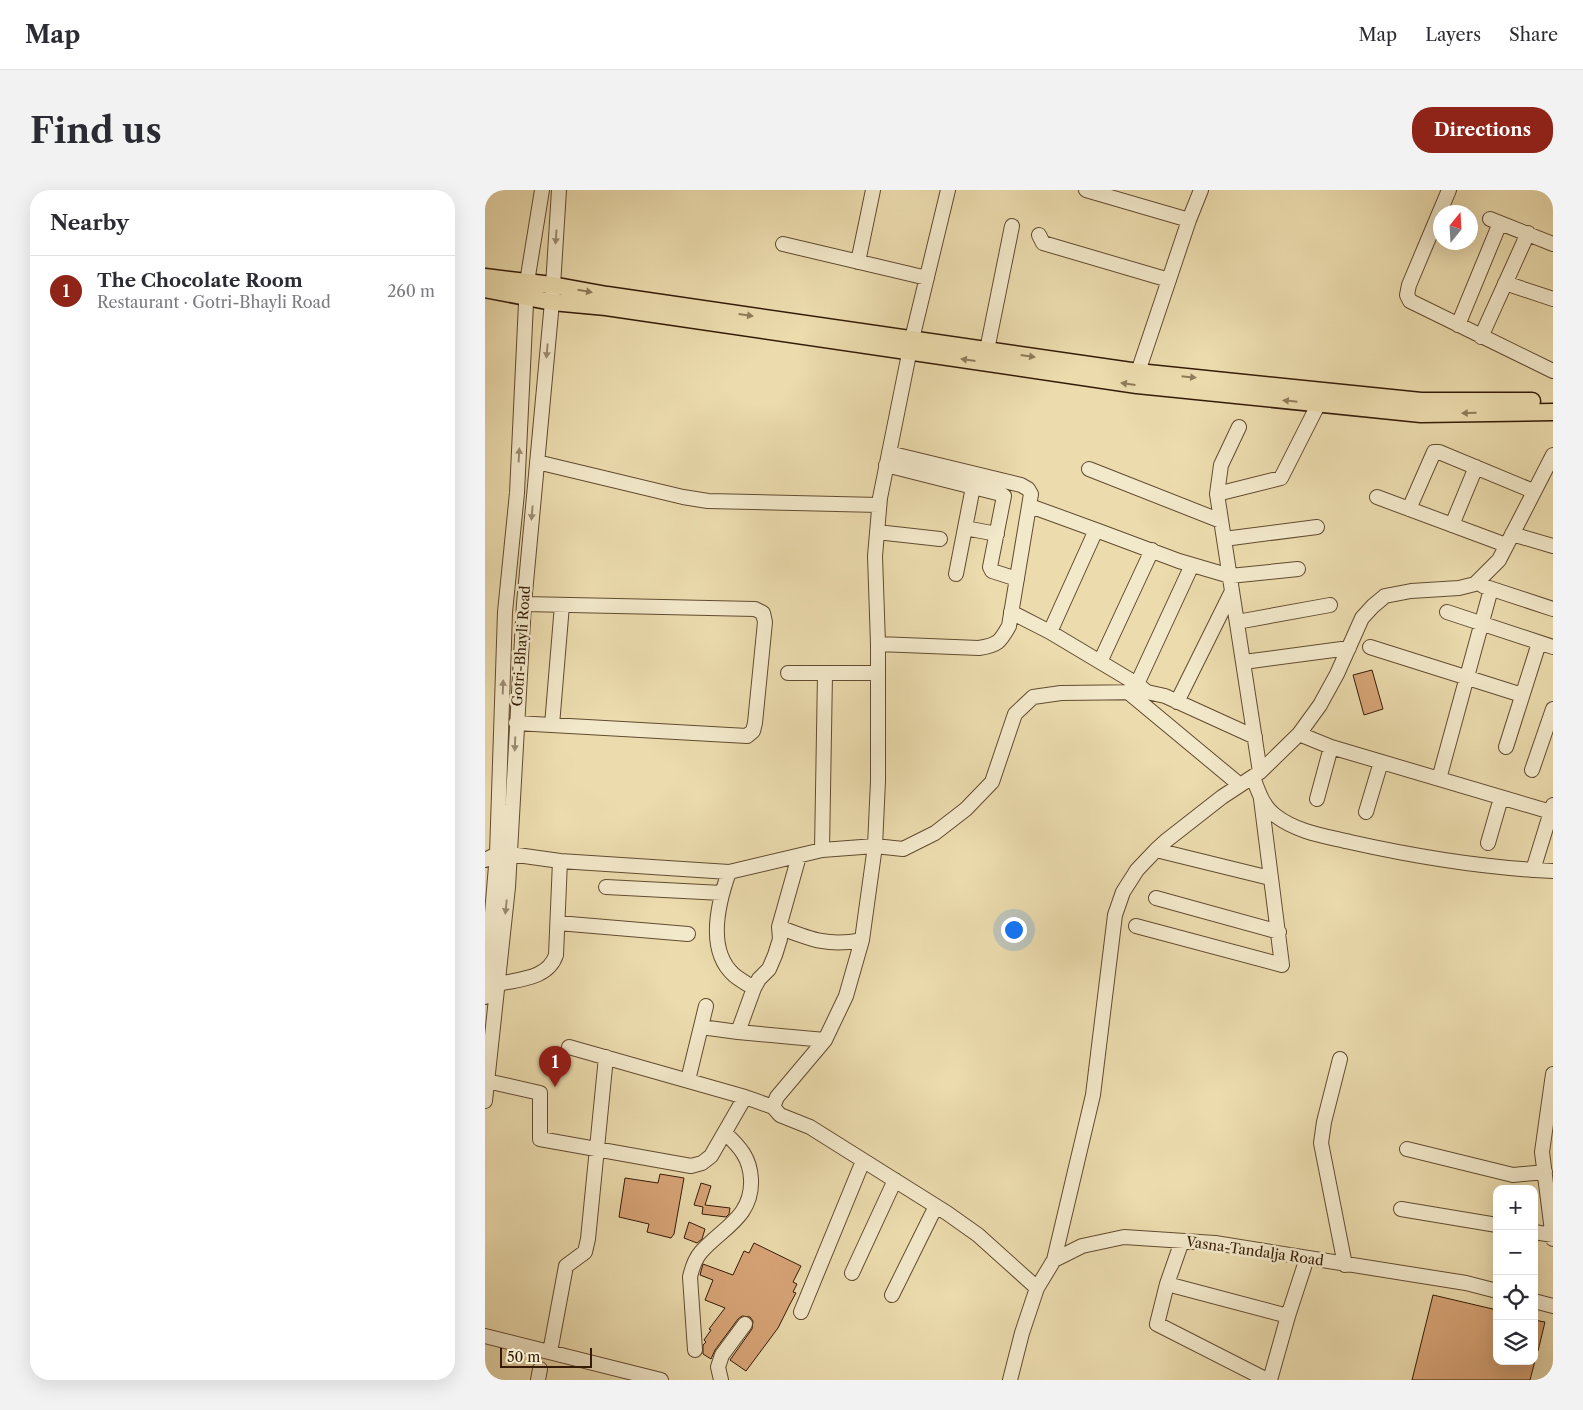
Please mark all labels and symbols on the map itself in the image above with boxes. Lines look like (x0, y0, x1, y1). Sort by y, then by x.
north arrow (1433, 205, 1478, 250)
one-way arrow (552, 230, 560, 246)
one-way arrow (578, 287, 594, 295)
one-way arrow (738, 311, 754, 319)
one-way arrow (543, 343, 551, 359)
one-way arrow (1020, 352, 1036, 360)
one-way arrow (959, 356, 975, 364)
one-way arrow (1181, 373, 1197, 381)
one-way arrow (1120, 380, 1136, 388)
one-way arrow (1282, 397, 1298, 405)
one-way arrow (1461, 409, 1477, 417)
one-way arrow (515, 446, 523, 462)
one-way arrow (528, 505, 536, 521)
street label: Gotri-Bhayli Road (508, 584, 534, 707)
one-way arrow (499, 678, 507, 694)
one-way arrow (511, 737, 519, 753)
one-way arrow (502, 899, 510, 915)
your location (1001, 917, 1027, 943)
pin: 1 (539, 1046, 571, 1087)
street label: Vasna-Tandalja Road (1184, 1232, 1325, 1270)
scale bar (500, 1345, 593, 1368)

